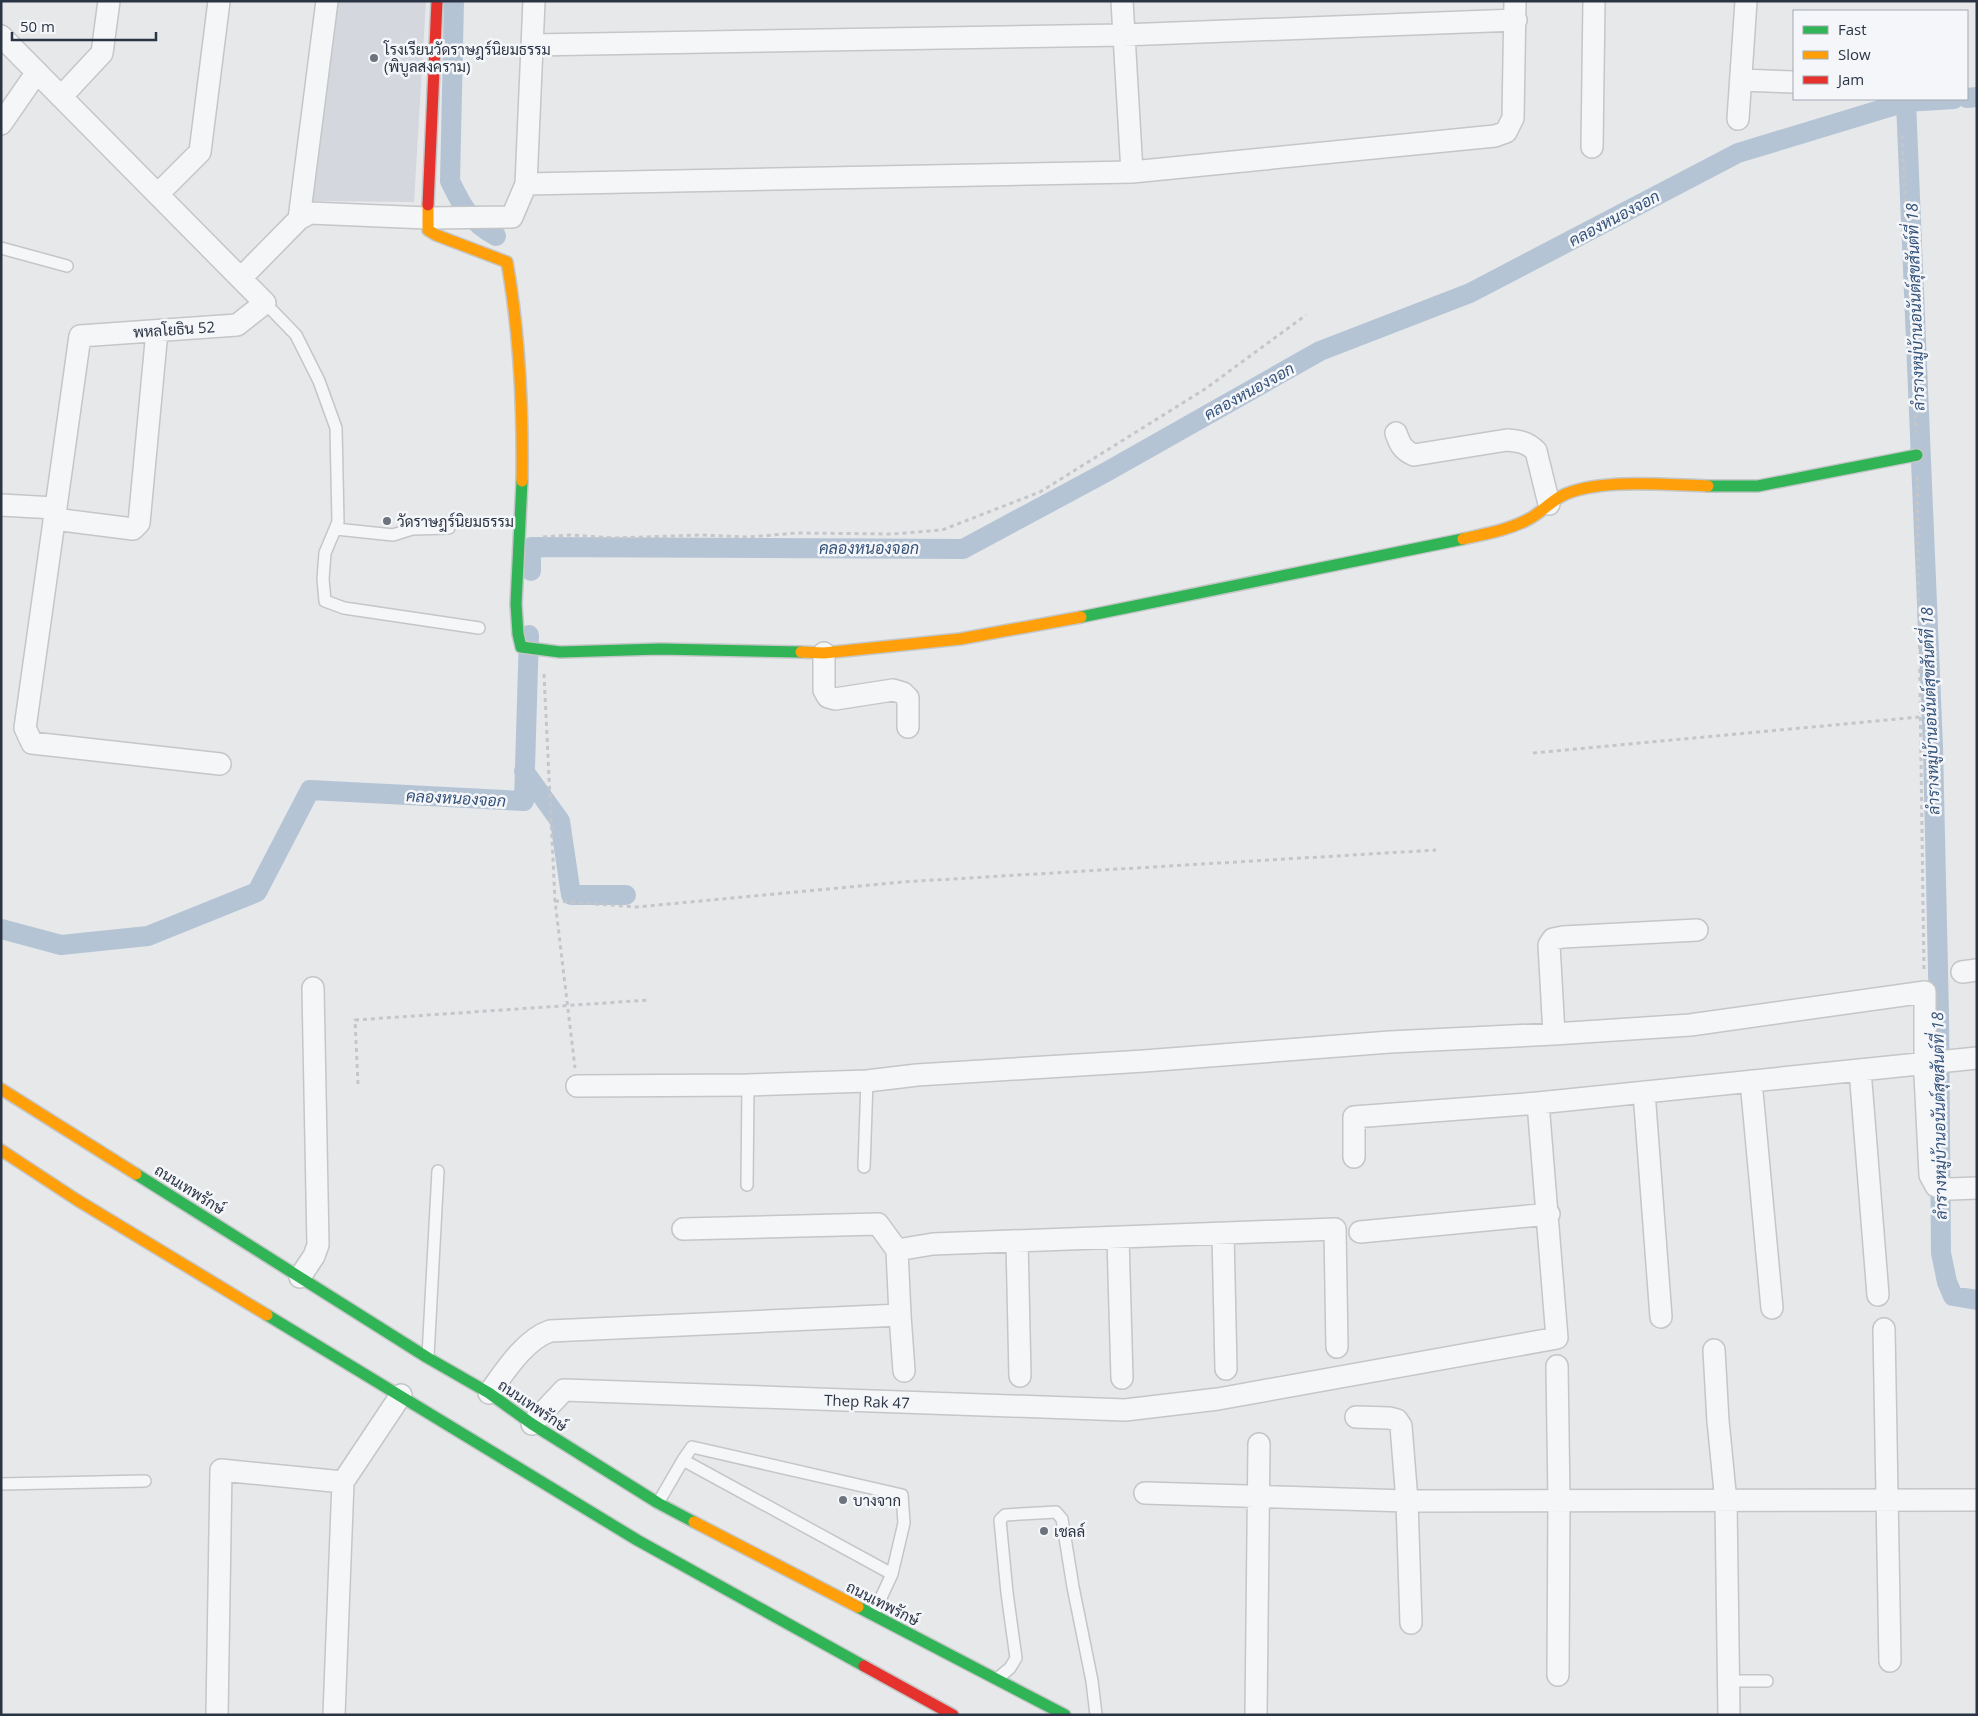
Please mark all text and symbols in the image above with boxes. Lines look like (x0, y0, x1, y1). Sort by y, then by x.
scale bar (12, 10, 156, 42)
legend (1793, 10, 1968, 100)
text: 50 m (20, 16, 55, 36)
text: Fast (1838, 19, 1867, 39)
place label: โรงเรียนวัดราษฎร์นิยมธรรม (พิบูลสงคราม) (383, 39, 551, 77)
text: Slow (1838, 44, 1871, 64)
marker: โรงเรียนวัดราษฎร์นิยมธรรม (พิบูลสงคราม) (368, 52, 380, 64)
text: Jam (1836, 69, 1864, 89)
water label: คลองหนองจอก (1565, 185, 1663, 251)
water label: ลำรางหมู่บ้านอนันต์สุขสันต์ที่ 18 (1897, 203, 1931, 411)
street label: พหลโยธิน 52 (132, 316, 216, 342)
water label: คลองหนองจอก (1200, 357, 1298, 425)
place label: วัดราษฎร์นิยมธรรม (397, 511, 514, 532)
marker: วัดราษฎร์นิยมธรรม (381, 515, 393, 527)
water label: คลองหนองจอก (819, 537, 919, 559)
water label: ลำรางหมู่บ้านอนันต์สุขสันต์ที่ 18 (1912, 607, 1946, 815)
water label: คลองหนองจอก (405, 784, 507, 812)
water label: ลำรางหมู่บ้านอนันต์สุขสันต์ที่ 18 (1923, 1012, 1953, 1220)
street label: ถนนเทพรักษ์ (151, 1160, 230, 1219)
street label: ถนนเทพรักษ์ (495, 1375, 572, 1436)
street label: Thep Rak 47 (824, 1390, 910, 1412)
place label: บางจาก (853, 1490, 901, 1510)
marker: บางจาก (837, 1494, 849, 1506)
place label: เชลล์ (1054, 1521, 1085, 1541)
marker: เชลล์ (1038, 1525, 1050, 1537)
street label: ถนนเทพรักษ์ (843, 1576, 924, 1630)

